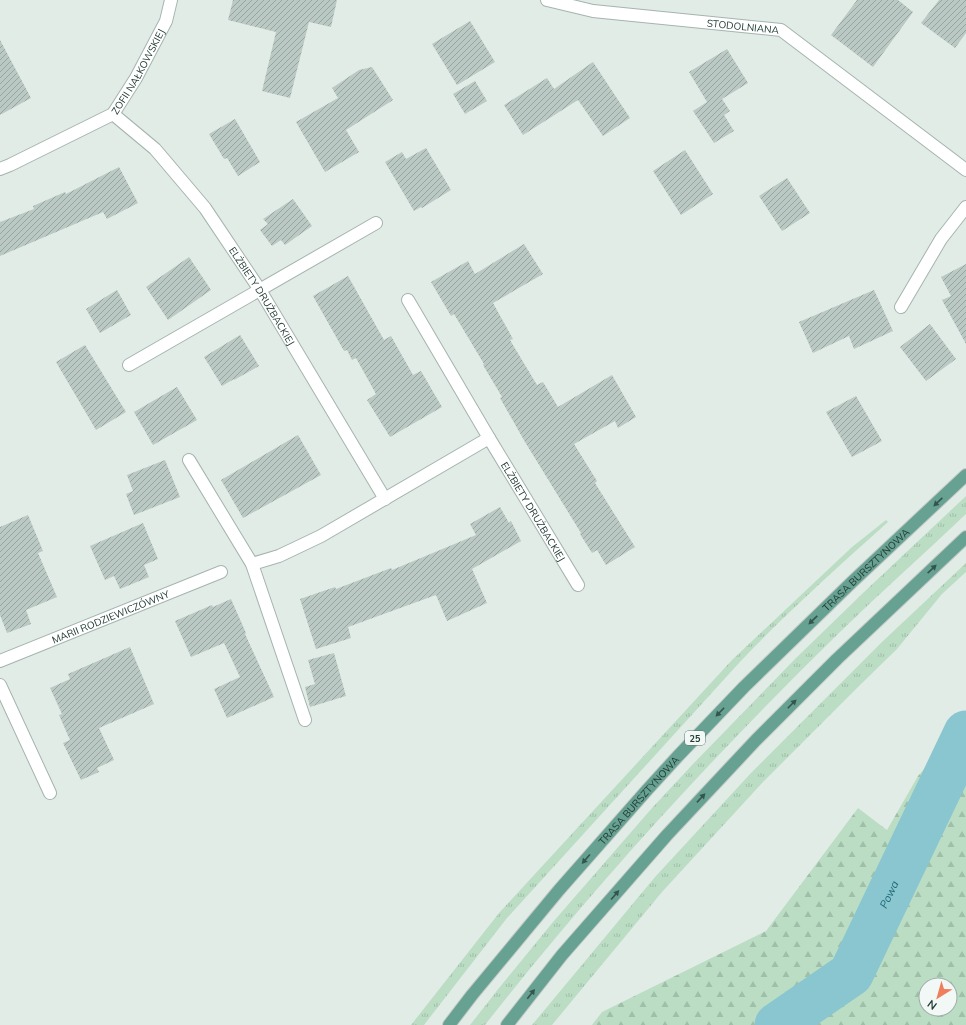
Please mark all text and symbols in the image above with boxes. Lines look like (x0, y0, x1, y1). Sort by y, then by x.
street label: STODOLNIANA (706, 16, 780, 36)
street label: ZOFII NAŁKOWSKIEJ (108, 27, 167, 117)
street label: ELŻBIETY DRUŻBACKIEJ (226, 244, 298, 348)
street label: ELŻBIETY DRUŻBACKIEJ (498, 459, 569, 564)
one-way arrow (932, 497, 943, 506)
street label: TRASA BURSZTYNOWA (820, 525, 912, 614)
one-way arrow (927, 565, 937, 574)
street label: MARII RODZIEWICZÓWNY (50, 587, 172, 646)
one-way arrow (808, 615, 818, 625)
one-way arrow (787, 699, 797, 709)
one-way arrow (716, 706, 725, 717)
road number: 25 (685, 731, 705, 745)
street label: TRASA BURSZTYNOWA (595, 753, 682, 847)
one-way arrow (697, 793, 706, 803)
one-way arrow (581, 854, 590, 865)
water label: Powa (876, 878, 902, 911)
one-way arrow (610, 889, 619, 900)
north arrow (918, 977, 958, 1017)
one-way arrow (527, 989, 536, 1000)
text: N (924, 997, 940, 1013)

